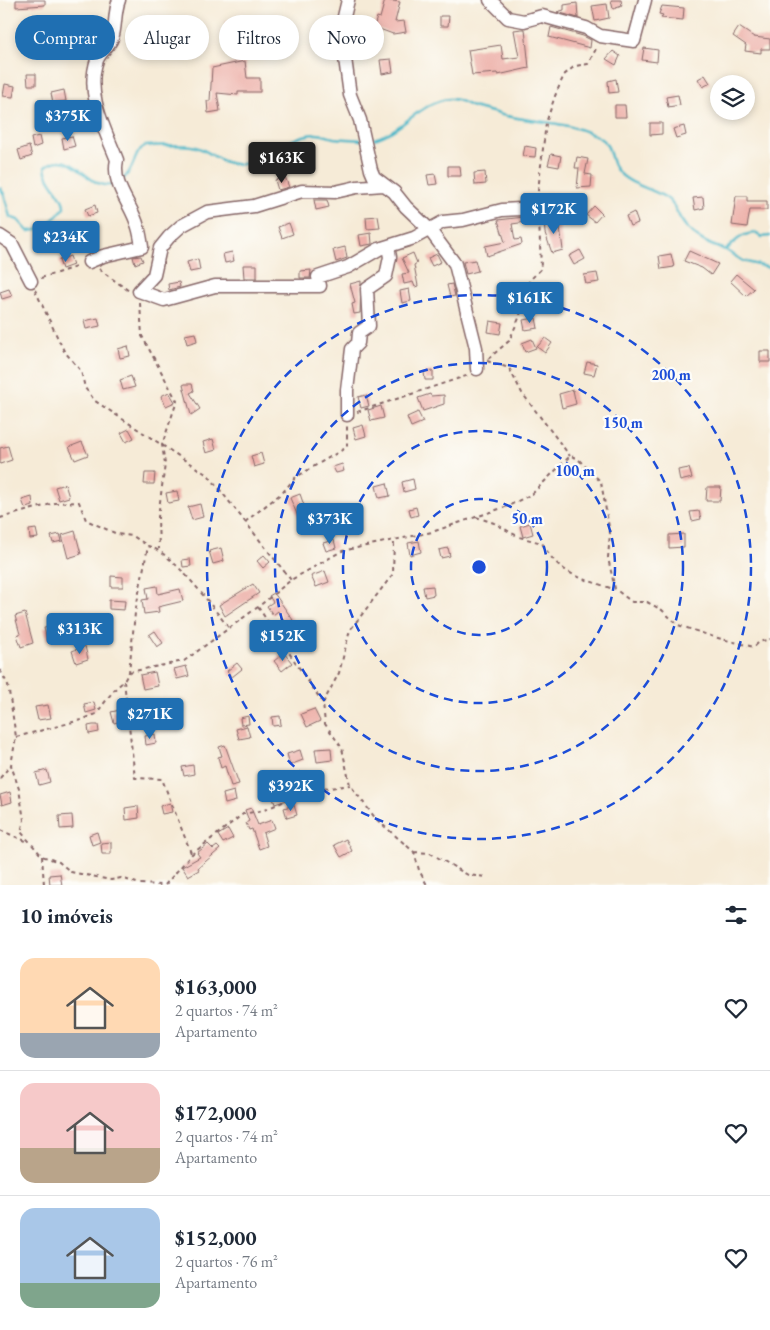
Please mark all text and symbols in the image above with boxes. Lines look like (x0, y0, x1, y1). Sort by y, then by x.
chip: Comprar (15, 15, 115, 60)
chip: Alugar (125, 15, 209, 60)
chip: Filtros (219, 15, 299, 60)
chip: Novo (309, 15, 384, 60)
map controls (710, 75, 755, 120)
button: layers (710, 75, 755, 120)
pin: $375K (33, 100, 103, 142)
text: $375K (46, 105, 90, 126)
pin: $163K (247, 142, 317, 184)
text: $163K (260, 147, 304, 168)
pin: $172K (519, 192, 589, 235)
text: $172K (532, 198, 576, 219)
pin: $234K (31, 220, 101, 263)
text: $234K (44, 226, 88, 247)
pin: $161K (495, 282, 565, 324)
text: $161K (508, 287, 552, 308)
text: 200 m (651, 365, 691, 384)
text: 150 m (603, 413, 643, 432)
text: 100 m (555, 461, 595, 480)
pin: $373K (295, 502, 365, 545)
text: $373K (308, 508, 352, 529)
text: 50 m (511, 509, 543, 528)
centre of rings (470, 558, 488, 576)
pin: $313K (45, 612, 115, 655)
text: $313K (58, 618, 102, 639)
pin: $152K (248, 620, 318, 662)
text: $152K (261, 625, 305, 646)
pin: $271K (115, 698, 185, 740)
text: $271K (128, 703, 172, 724)
pin: $392K (256, 770, 326, 812)
text: $392K (269, 775, 313, 796)
icon: filters (722, 901, 750, 929)
text: 10 imóveis (20, 902, 113, 929)
text: $163,000 (175, 973, 257, 1000)
icon: home (60, 978, 120, 1038)
icon: heart (722, 994, 750, 1022)
text: 2 quartos · 74 m² (175, 1000, 278, 1021)
text: Apartamento (175, 1021, 257, 1042)
text: $172,000 (175, 1099, 257, 1126)
icon: home (60, 1103, 120, 1163)
icon: heart (722, 1119, 750, 1147)
text: 2 quartos · 74 m² (175, 1126, 278, 1147)
text: Apartamento (175, 1147, 257, 1168)
text: $152,000 (175, 1224, 257, 1251)
icon: home (60, 1228, 120, 1288)
icon: heart (722, 1244, 750, 1272)
text: 2 quartos · 76 m² (175, 1251, 278, 1272)
text: Apartamento (175, 1272, 257, 1293)

